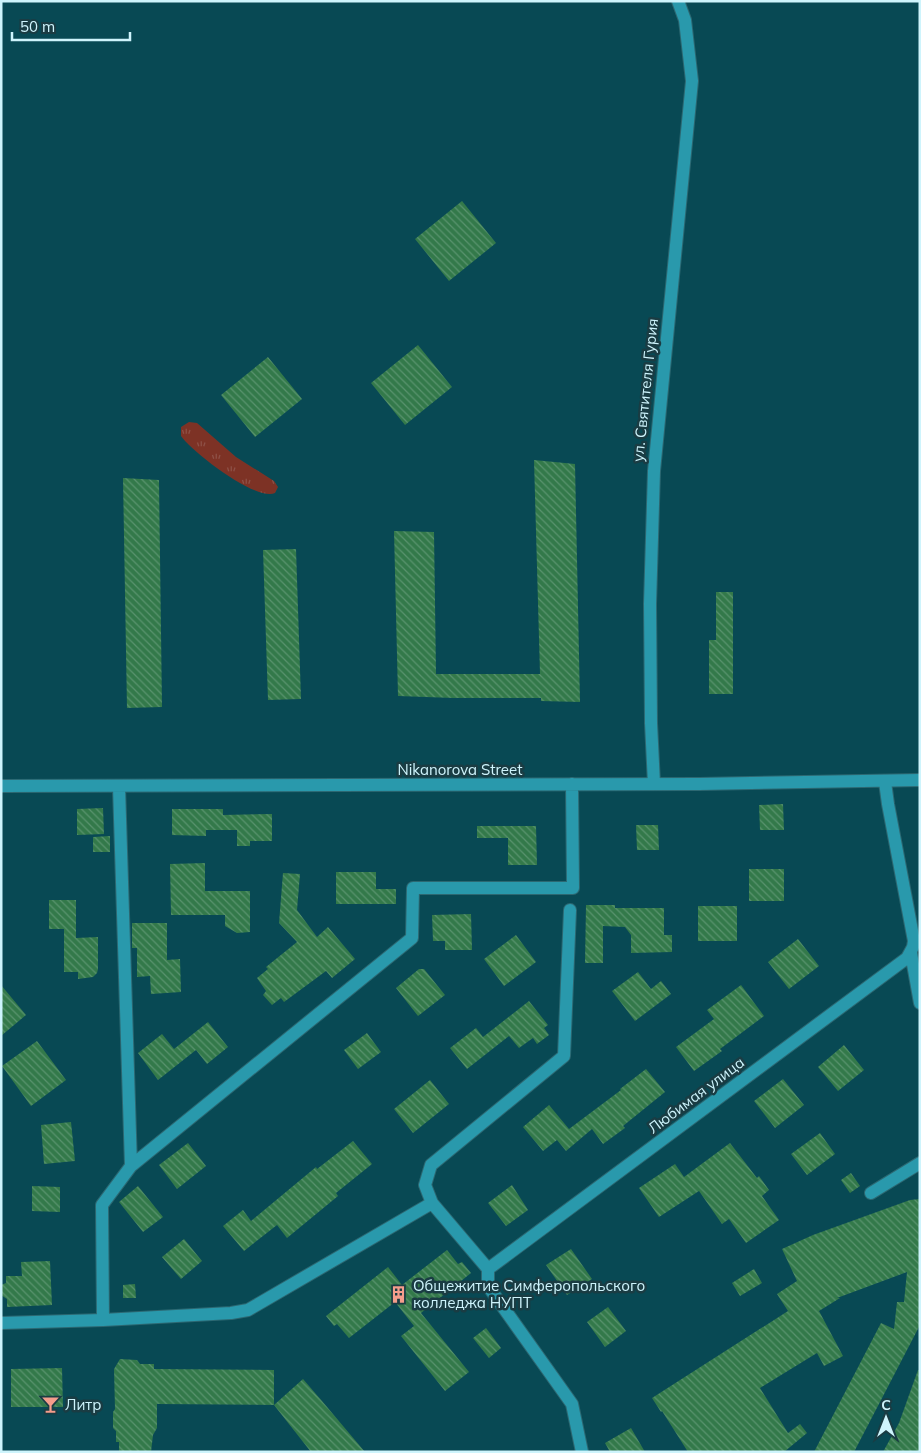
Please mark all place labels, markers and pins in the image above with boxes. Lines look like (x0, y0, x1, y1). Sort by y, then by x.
place label: Общежитие Симферопольского колледжа НУПТ (413, 1276, 645, 1312)
building icon: Общежитие Симферопольского колледжа НУПТ (389, 1284, 409, 1304)
bar icon: Литр (41, 1394, 61, 1414)
place label: Литр (65, 1395, 101, 1414)

